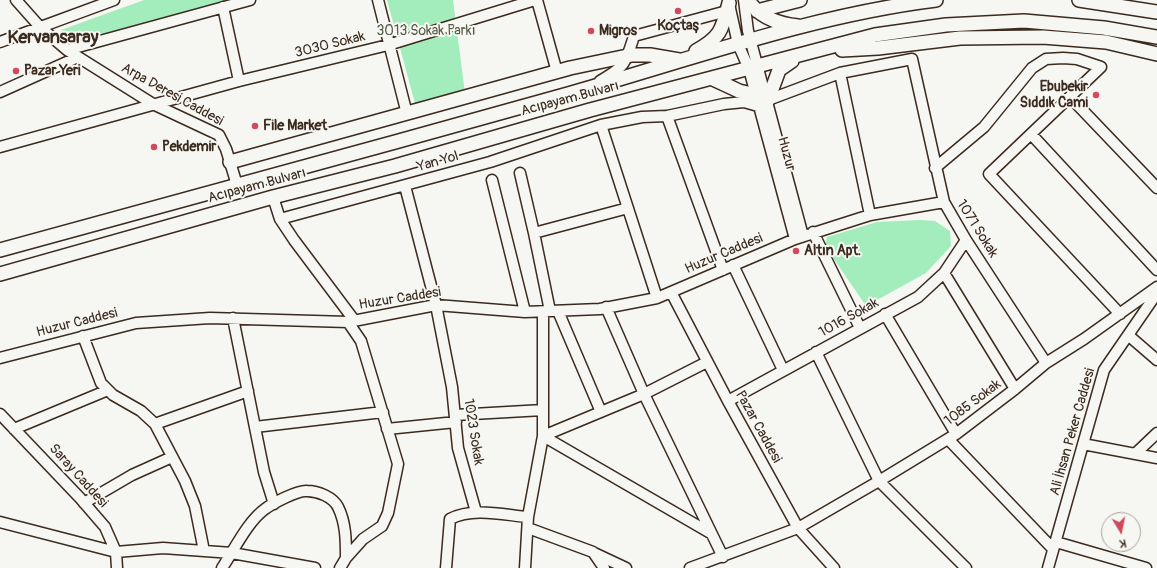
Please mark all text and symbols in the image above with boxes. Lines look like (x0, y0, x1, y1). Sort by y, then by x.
marker: Koçtaş (673, 6, 683, 16)
place label: Koçtaş (657, 18, 699, 34)
park label: 3013 Sokak Parkı (377, 23, 475, 39)
place label: Migros (599, 23, 637, 39)
marker: Migros (586, 26, 596, 36)
district label: Kervansaray (8, 27, 98, 49)
street label: 3030 Sokak (293, 28, 367, 62)
street label: Arpa Deresi Caddesi (118, 60, 226, 130)
place label: Pazar Yeri (24, 63, 81, 79)
marker: Pazar Yeri (11, 66, 21, 76)
street label: Acıpayam Bulvarı (519, 78, 621, 120)
place label: Ebubekir Sıddık Cami (1020, 79, 1088, 112)
marker: Ebubekir Sıddık Cami (1091, 90, 1101, 100)
place label: File Market (263, 118, 327, 134)
marker: File Market (250, 121, 260, 131)
street label: Huzur (773, 135, 799, 173)
place label: Pekdemir (162, 139, 216, 155)
marker: Pekdemir (149, 142, 159, 152)
street label: Yan Yol (415, 148, 461, 176)
street label: Acıpayam Bulvarı (206, 165, 308, 207)
street label: 1071 Sokak (953, 197, 1001, 261)
street label: Huzur Caddesi (683, 230, 765, 278)
place label: Altın Apt. (804, 243, 861, 259)
marker: Altın Apt. (791, 246, 801, 256)
street label: Huzur Caddesi (358, 284, 442, 314)
street label: 1016 Sokak (816, 295, 882, 341)
street label: Huzur Caddesi (35, 305, 119, 341)
street label: Ali İhsan Peker Caddesi (1047, 366, 1099, 498)
street label: 1085 Sokak (941, 376, 1005, 430)
street label: Pazar Caddesi (731, 388, 785, 466)
street label: 1023 Sokak (459, 398, 487, 466)
street label: Saray Caddesi (45, 441, 111, 511)
north arrow (1101, 512, 1141, 552)
text: K (1119, 536, 1127, 550)

